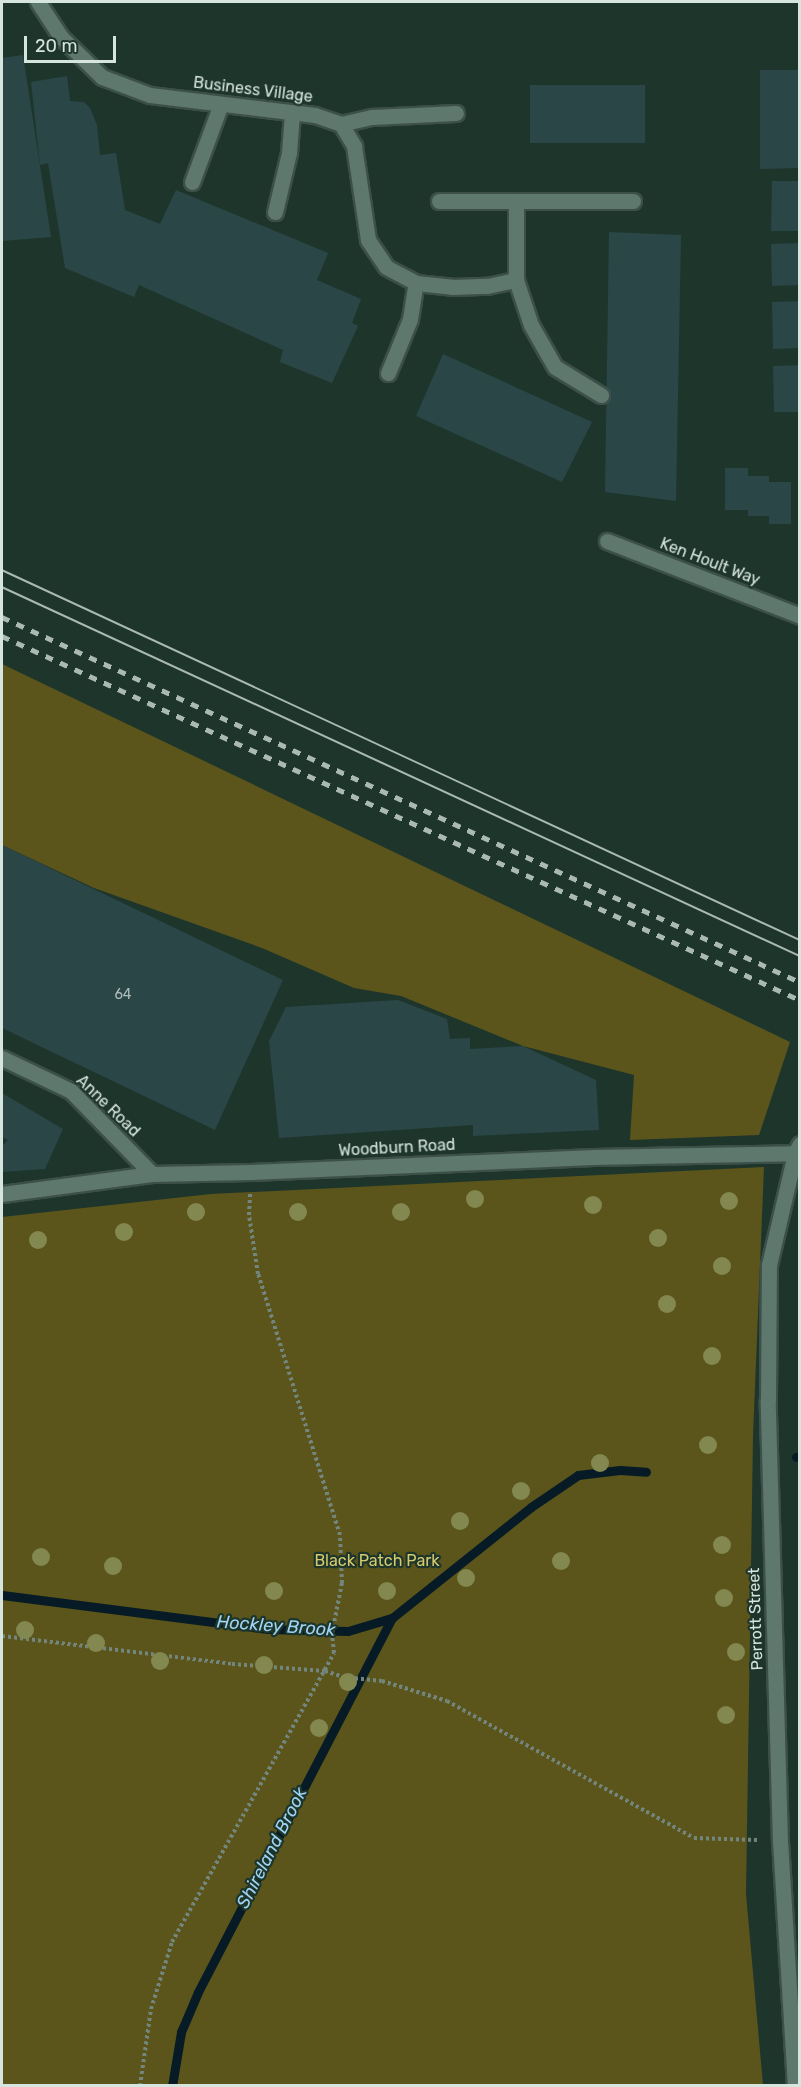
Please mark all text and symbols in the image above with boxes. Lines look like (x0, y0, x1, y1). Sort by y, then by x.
scale bar (27, 24, 118, 62)
text: 20 m (35, 35, 77, 57)
street label: Business Village (192, 73, 314, 107)
street label: Ken Hoult Way (657, 534, 763, 590)
house number: 64 (114, 987, 132, 1003)
street label: Anne Road (72, 1071, 144, 1141)
street label: Woodburn Road (338, 1135, 456, 1161)
park label: Black Patch Park (314, 1551, 440, 1571)
street label: Perrott Street (745, 1567, 767, 1671)
water label: Hockley Brook (216, 1611, 336, 1641)
water label: Shireland Brook (232, 1784, 312, 1912)

